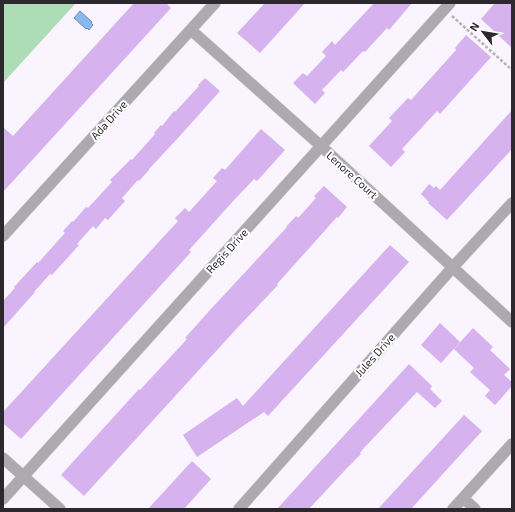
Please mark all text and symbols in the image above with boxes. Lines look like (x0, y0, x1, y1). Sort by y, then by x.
north arrow (463, 12, 503, 52)
text: N (466, 20, 482, 33)
street label: Ada Drive (88, 98, 129, 142)
street label: Lenore Court (324, 148, 381, 201)
street label: Regis Drive (203, 226, 250, 276)
street label: Jules Drive (352, 330, 397, 379)

